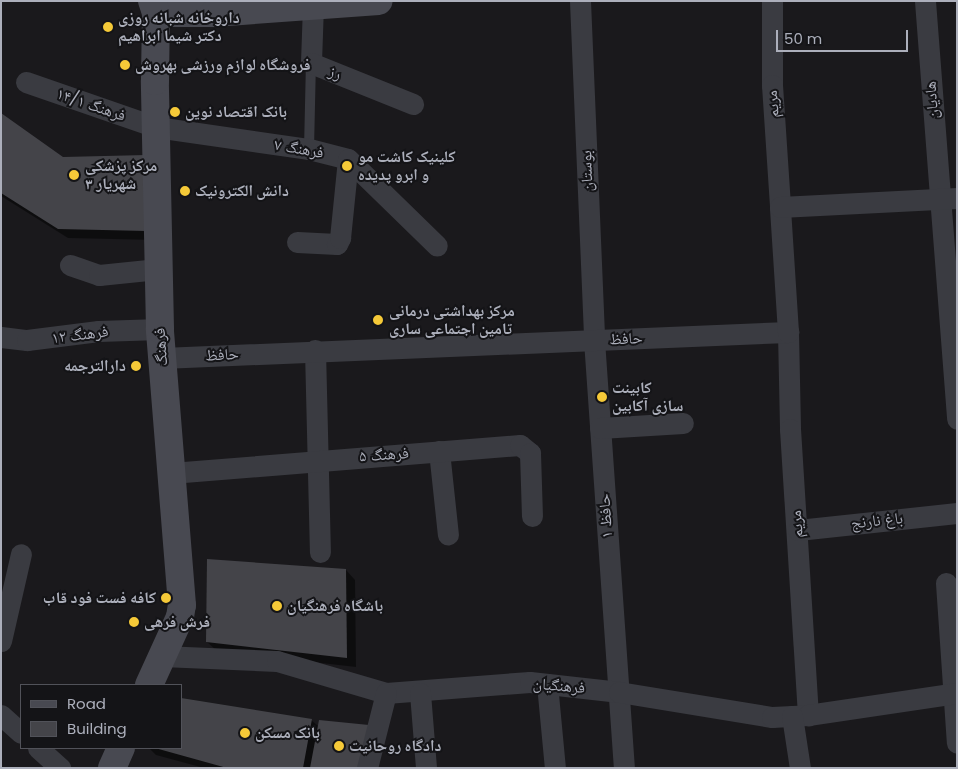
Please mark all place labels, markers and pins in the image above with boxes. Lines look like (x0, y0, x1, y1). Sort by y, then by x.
place label: داروخانه شبانه روزی دکتر شیما ابراهیم (118, 8, 240, 46)
marker: داروخانه شبانه روزی دکتر شیما ابراهیم (102, 21, 114, 33)
place label: فروشگاه لوازم ورزشی بهروش (135, 55, 311, 75)
marker: فروشگاه لوازم ورزشی بهروش (119, 59, 131, 71)
place label: بانک اقتصاد نوین (185, 102, 287, 122)
marker: بانک اقتصاد نوین (169, 106, 181, 118)
place label: کلینیک کاشت مو و ابرو پدیده (358, 147, 456, 185)
place label: مرکز پزشکی شهریار ۳ (85, 156, 157, 194)
marker: کلینیک کاشت مو و ابرو پدیده (340, 159, 354, 173)
marker: مرکز پزشکی شهریار ۳ (67, 168, 81, 182)
place label: دانش الکترونیک (195, 181, 289, 201)
marker: دانش الکترونیک (179, 185, 191, 197)
place label: مرکز بهداشتی درمانی تامین اجتماعی ساری (389, 301, 515, 339)
marker: مرکز بهداشتی درمانی تامین اجتماعی ساری (371, 313, 385, 327)
place label: دارالترجمه (64, 356, 126, 376)
marker: دارالترجمه (130, 360, 142, 372)
place label: کابینت سازی آکابین (612, 378, 683, 416)
marker: کابینت سازی آکابین (596, 391, 608, 403)
place label: کافه فست فود قاب (43, 588, 156, 608)
marker: کافه فست فود قاب (160, 592, 172, 604)
place label: باشگاه فرهنگیان (287, 596, 383, 616)
marker: باشگاه فرهنگیان (271, 600, 283, 612)
place label: فرش فرهی (144, 612, 210, 632)
marker: فرش فرهی (128, 616, 140, 628)
place label: بانک مسکن (255, 723, 320, 743)
marker: بانک مسکن (239, 727, 251, 739)
place label: دادگاه روحانیت (349, 736, 442, 756)
marker: دادگاه روحانیت (333, 740, 345, 752)

